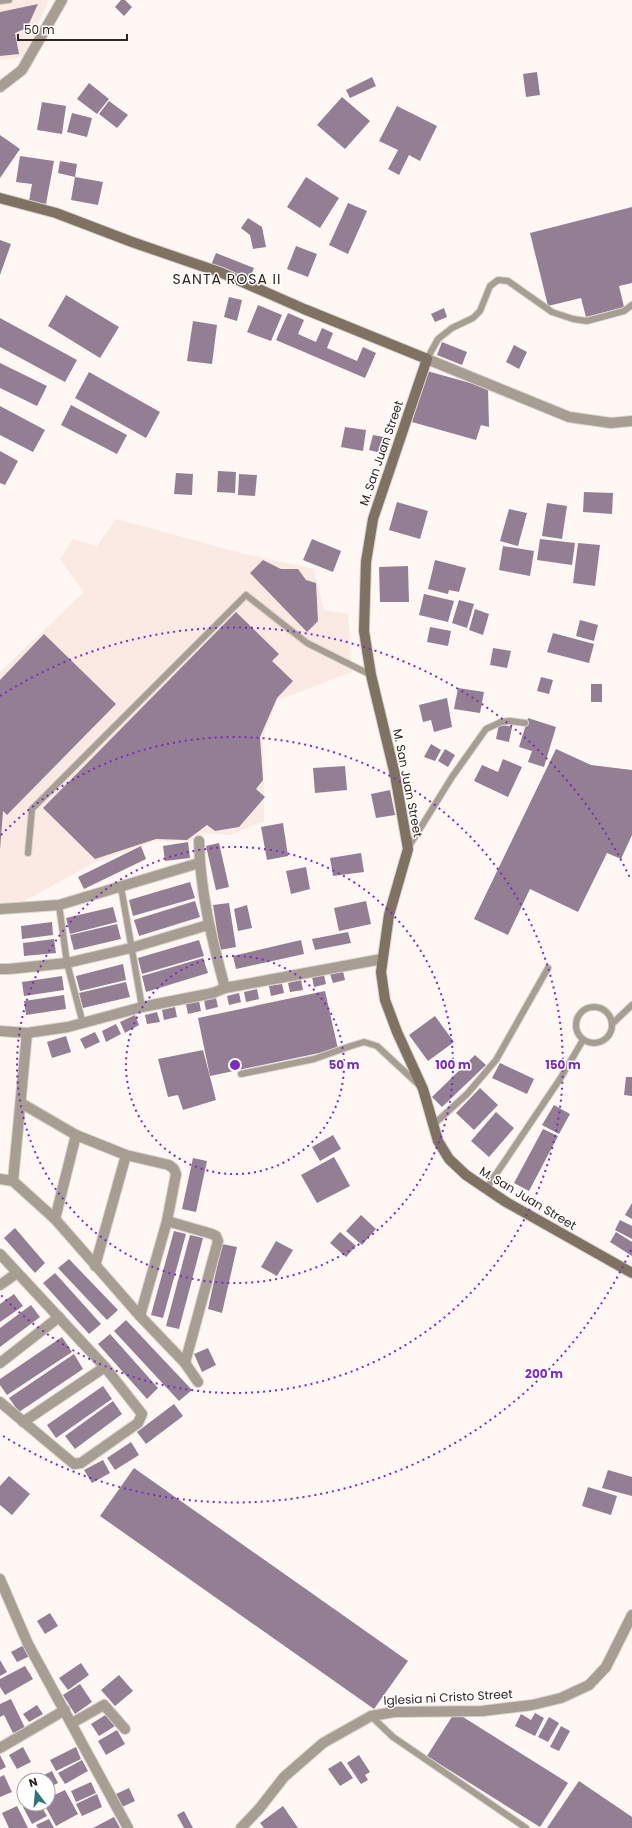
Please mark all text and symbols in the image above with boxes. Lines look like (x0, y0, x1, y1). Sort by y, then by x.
scale bar (18, 16, 127, 42)
text: 50 m (24, 21, 55, 38)
district label: SANTA ROSA II (172, 269, 282, 289)
street label: M. San Juan Street (355, 398, 407, 508)
street label: M. San Juan Street (389, 727, 427, 839)
text: 50 m (329, 1056, 360, 1073)
text: 100 m (435, 1056, 471, 1073)
text: 150 m (545, 1056, 581, 1073)
centre of rings (228, 1058, 242, 1072)
street label: M. San Juan Street (476, 1162, 580, 1234)
text: 200 m (525, 1365, 563, 1382)
street label: Iglesia ni Cristo Street (383, 1685, 513, 1709)
north arrow (16, 1772, 56, 1812)
text: N (27, 1774, 39, 1791)

